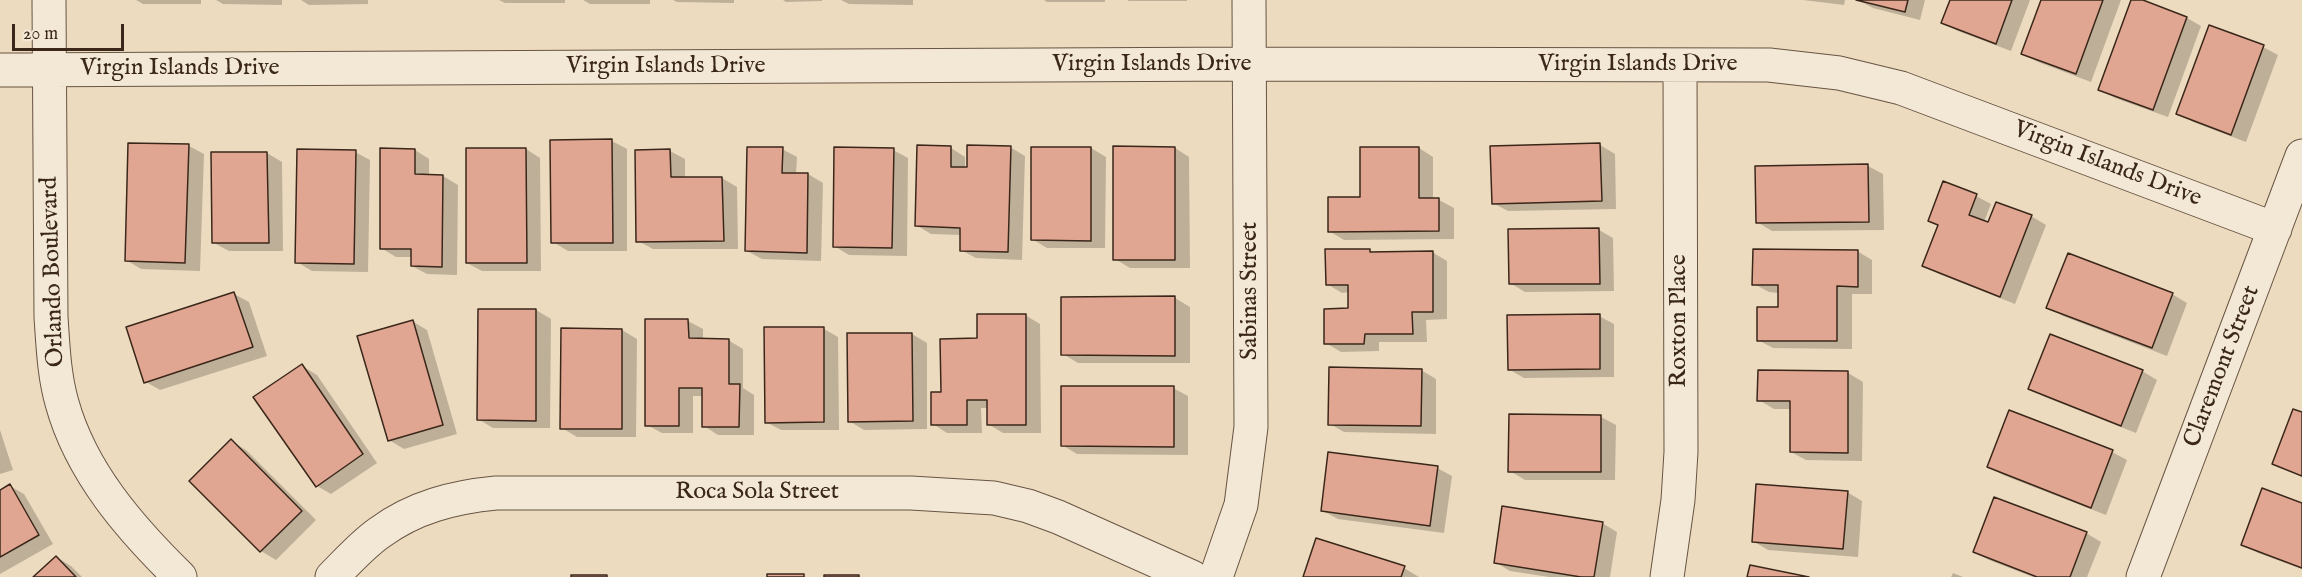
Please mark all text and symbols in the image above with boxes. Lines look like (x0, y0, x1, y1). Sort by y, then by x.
scale bar (15, 12, 128, 50)
text: 20 m (23, 23, 58, 46)
street label: Virgin Islands Drive (1052, 51, 1252, 79)
street label: Virgin Islands Drive (1538, 51, 1738, 79)
street label: Virgin Islands Drive (566, 53, 766, 81)
street label: Virgin Islands Drive (80, 55, 280, 83)
street label: Virgin Islands Drive (2009, 116, 2205, 214)
street label: Orlando Boulevard (36, 176, 72, 368)
street label: Sabinas Street (1237, 222, 1265, 360)
street label: Roxton Place (1666, 254, 1694, 388)
street label: Claremont Street (2179, 282, 2267, 452)
street label: Roca Sola Street (675, 479, 839, 507)

